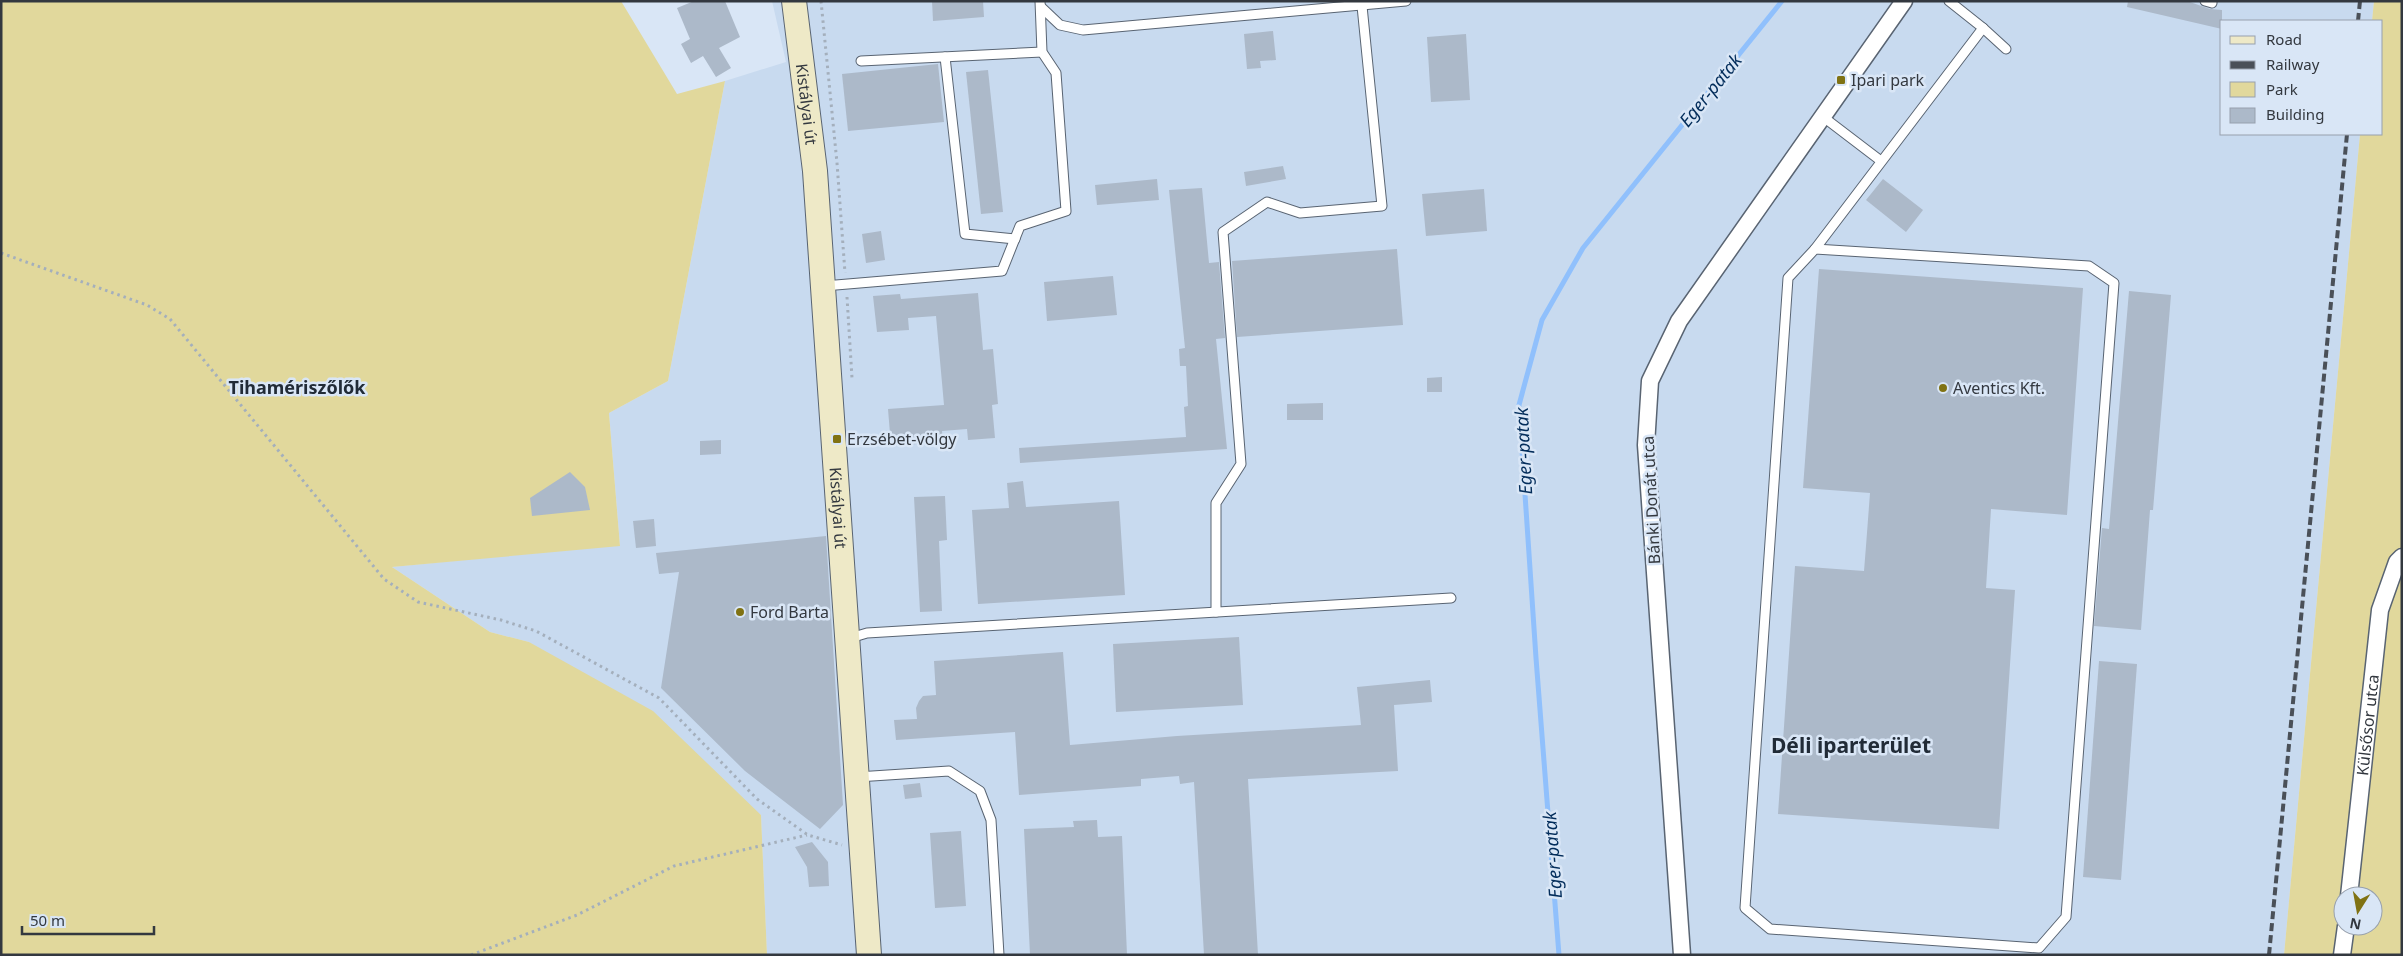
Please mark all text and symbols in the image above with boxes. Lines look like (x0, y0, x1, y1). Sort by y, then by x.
legend (2220, 20, 2383, 135)
text: Road (2266, 29, 2302, 49)
water label: Eger-patak (1673, 48, 1747, 131)
text: Railway (2266, 54, 2320, 74)
street label: Kistályai út (791, 62, 823, 146)
place label: Ipari park (1851, 69, 1925, 91)
marker: Ipari park (1835, 74, 1847, 86)
text: Park (2266, 79, 2298, 99)
text: Building (2266, 104, 2324, 124)
district label: Tihamériszőlők (229, 375, 366, 399)
place label: Aventics Kft. (1953, 377, 2045, 399)
marker: Aventics Kft. (1937, 382, 1949, 394)
water label: Eger-patak (1509, 406, 1537, 495)
place label: Erzsébet-völgy (847, 428, 957, 450)
marker: Erzsébet-völgy (831, 433, 843, 445)
street label: Bánki Donát utca (1637, 435, 1665, 565)
street label: Kistályai út (824, 466, 852, 550)
place label: Ford Barta (750, 601, 829, 623)
marker: Ford Barta (734, 606, 746, 618)
street label: Külsősor utca (2351, 673, 2384, 777)
district label: Déli iparterület (1771, 731, 1931, 759)
water label: Eger-patak (1537, 810, 1567, 899)
north arrow (2333, 886, 2383, 936)
scale bar (22, 904, 155, 936)
text: 50 m (30, 910, 65, 930)
text: N (2348, 914, 2363, 935)

